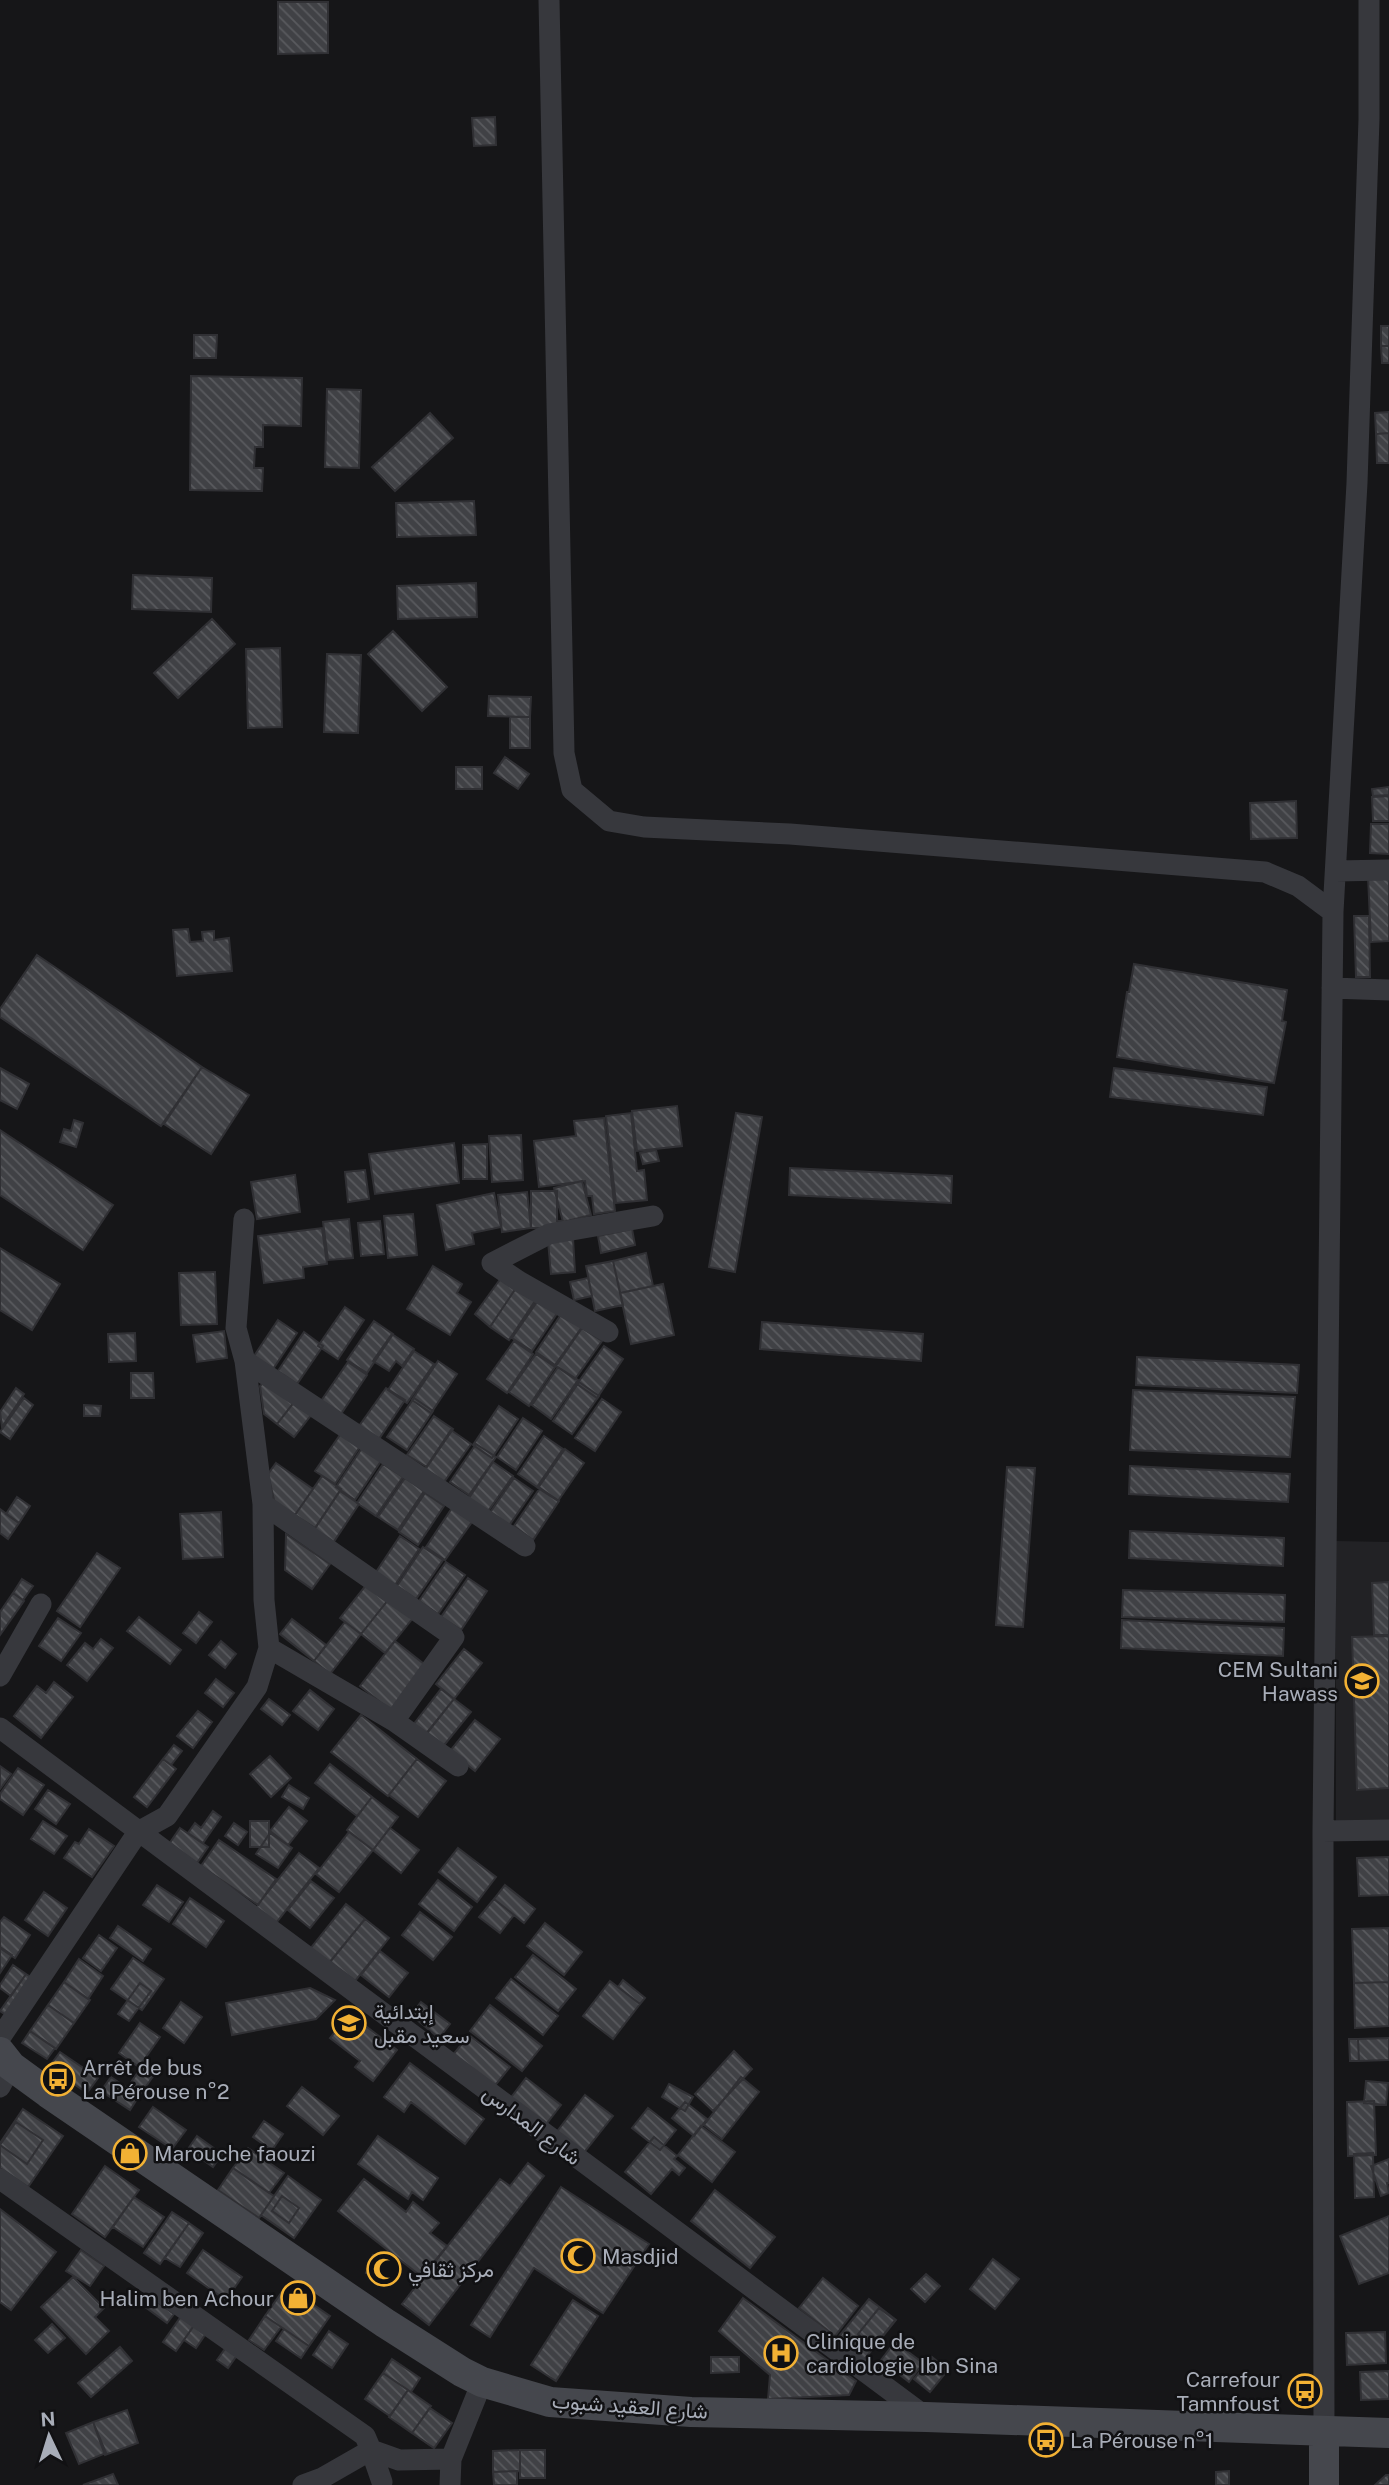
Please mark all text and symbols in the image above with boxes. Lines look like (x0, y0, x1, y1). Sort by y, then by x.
place label: CEM Sultani Hawass (1218, 1657, 1338, 1706)
school or university icon: CEM Sultani Hawass (1343, 1662, 1381, 1700)
place label: إبتدائية سعيد مقبل (374, 1999, 469, 2048)
school or university icon: إبتدائية سعيد مقبل (330, 2004, 368, 2042)
place label: Arrêt de bus La Pérouse n°2 (82, 2055, 230, 2104)
bus stop icon: Arrêt de bus La Pérouse n°2 (39, 2060, 77, 2098)
street label: شارع المدارس (477, 2080, 586, 2172)
shop icon: Marouche faouzi (111, 2134, 149, 2172)
place label: Marouche faouzi (154, 2141, 316, 2166)
mosque icon: Masdjid (559, 2237, 597, 2275)
place label: Masdjid (602, 2244, 679, 2269)
mosque icon: مركز ثقافي (365, 2250, 403, 2288)
place label: مركز ثقافي (408, 2257, 494, 2287)
shop icon: Halim ben Achour (279, 2279, 317, 2317)
place label: Halim ben Achour (99, 2286, 274, 2311)
place label: Clinique de cardiologie Ibn Sina (806, 2329, 998, 2378)
hospital icon: Clinique de cardiologie Ibn Sina (762, 2334, 800, 2372)
place label: Carrefour Tamnfoust (1176, 2367, 1280, 2416)
bus stop icon: Carrefour Tamnfoust (1286, 2372, 1324, 2410)
street label: شارع العقيد شبوب (551, 2388, 709, 2426)
north arrow (14, 2401, 84, 2471)
text: N (40, 2408, 56, 2431)
bus stop icon: La Pérouse n°1 (1027, 2421, 1065, 2459)
place label: La Pérouse n°1 (1070, 2428, 1214, 2453)

